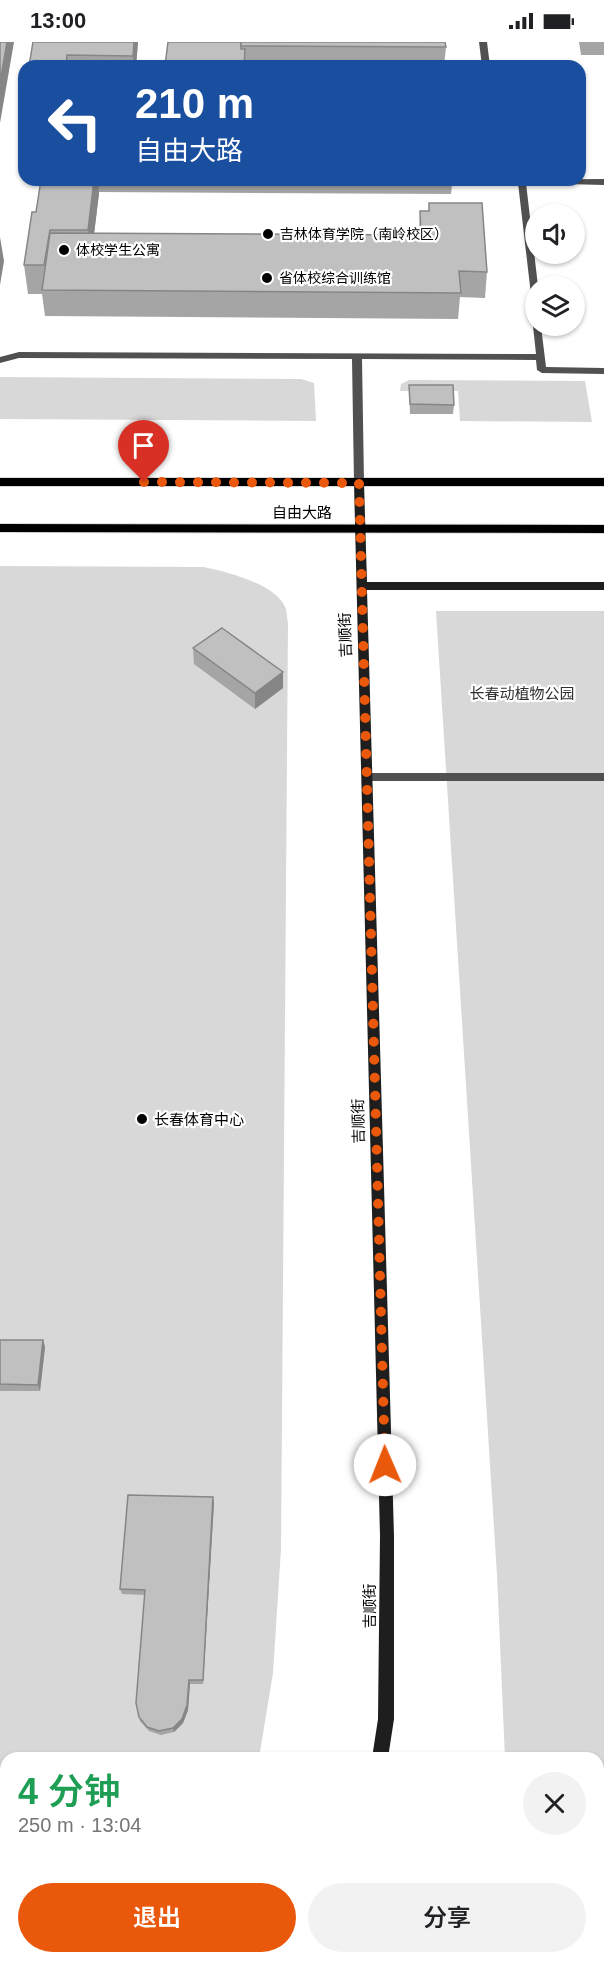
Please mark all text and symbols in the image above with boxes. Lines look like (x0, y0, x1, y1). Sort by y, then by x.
text: 13:00 (30, 8, 86, 33)
text: 210 m (135, 80, 254, 127)
icon: left (36, 84, 114, 162)
text: 自由大路 (135, 136, 243, 166)
map controls (525, 204, 585, 336)
button: sound (525, 204, 585, 264)
place label: 吉林体育学院（南岭校区） (280, 226, 448, 242)
marker: 吉林体育学院（南岭校区） (261, 227, 275, 241)
place label: 体校学生公寓 (76, 242, 160, 258)
marker: 体校学生公寓 (57, 243, 71, 257)
place label: 省体校综合训练馆 (279, 270, 391, 286)
marker: 省体校综合训练馆 (260, 271, 274, 285)
button: layers (525, 276, 585, 336)
pin (118, 420, 169, 482)
icon: arrive (127, 429, 160, 462)
street label: 自由大路 (272, 504, 332, 521)
street label: 吉顺街 (336, 612, 354, 658)
park label: 长春动植物公园 (469, 685, 575, 702)
street label: 吉顺街 (349, 1098, 367, 1144)
place label: 长春体育中心 (154, 1111, 244, 1128)
marker: 长春体育中心 (135, 1112, 149, 1126)
position arrow (353, 1433, 417, 1497)
street label: 吉顺街 (361, 1583, 378, 1629)
text: 4 分钟 (18, 1771, 120, 1812)
button: close (523, 1772, 586, 1835)
text: 250 m · 13:04 (18, 1814, 141, 1836)
button: 退出 (18, 1883, 296, 1952)
button: 分享 (308, 1883, 586, 1952)

